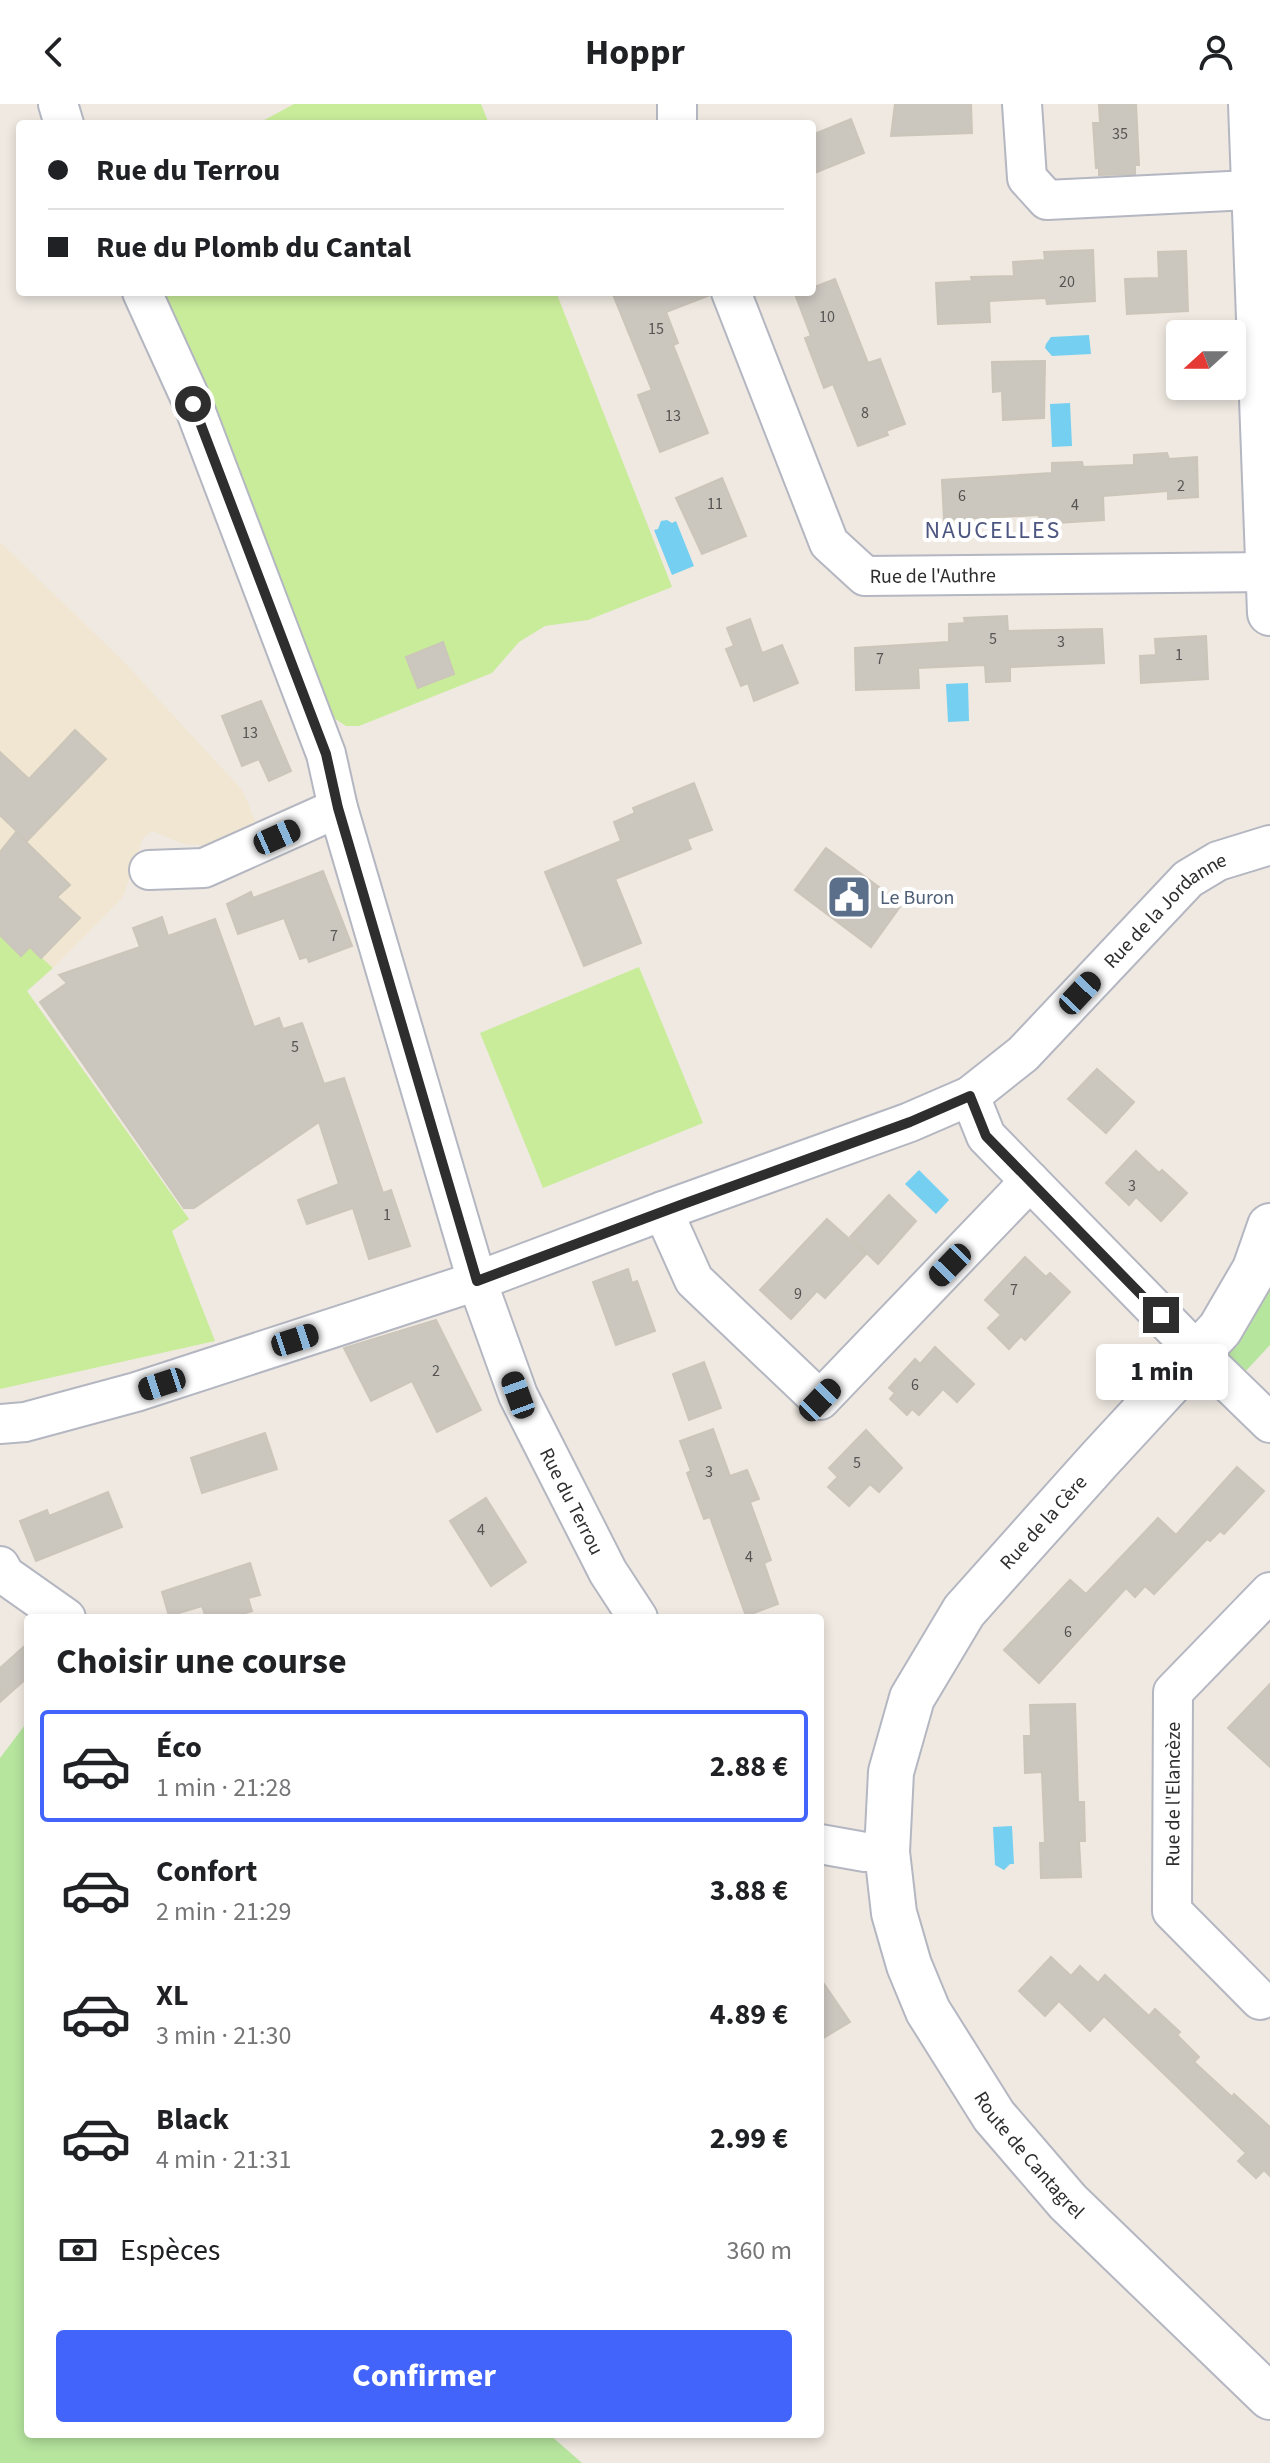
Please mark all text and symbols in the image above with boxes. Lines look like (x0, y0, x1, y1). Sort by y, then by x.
text: Hoppr (585, 27, 685, 78)
icon: back (32, 30, 76, 74)
icon: person (1194, 30, 1238, 74)
house number: 35 (1112, 123, 1128, 145)
text: Rue du Terrou (96, 149, 280, 192)
text: Rue du Plomb du Cantal (96, 226, 411, 269)
house number: 20 (1059, 271, 1075, 293)
house number: 10 (819, 306, 835, 328)
house number: 15 (648, 318, 664, 340)
north arrow (1166, 320, 1246, 400)
map controls (1166, 320, 1246, 400)
route start (175, 386, 211, 422)
house number: 8 (861, 402, 869, 424)
house number: 13 (665, 405, 681, 427)
house number: 2 (1177, 475, 1185, 497)
house number: 6 (958, 485, 966, 507)
house number: 11 (707, 493, 723, 515)
house number: 4 (1071, 494, 1079, 516)
district label: NAUCELLES (925, 513, 1061, 548)
street label: Rue de l'Authre (869, 562, 996, 591)
house number: 5 (989, 628, 997, 650)
house number: 3 (1057, 631, 1065, 653)
house number: 1 (1175, 644, 1183, 666)
house number: 7 (876, 648, 884, 670)
house number: 13 (242, 722, 258, 744)
car (250, 816, 304, 858)
street label: Rue de la Jordanne (1098, 846, 1230, 975)
public building icon: Le Buron (825, 873, 873, 921)
place label: Le Buron (880, 884, 955, 912)
house number: 7 (330, 925, 338, 947)
car (1055, 967, 1105, 1019)
house number: 5 (291, 1036, 299, 1058)
house number: 3 (1128, 1175, 1136, 1197)
house number: 1 (383, 1204, 391, 1226)
car (925, 1239, 975, 1291)
house number: 7 (1010, 1279, 1018, 1301)
house number: 9 (794, 1283, 802, 1305)
route end (1143, 1297, 1179, 1333)
car (268, 1321, 322, 1359)
callout: 1 min (1095, 1343, 1227, 1399)
text: 1 min (1130, 1353, 1194, 1390)
house number: 2 (432, 1360, 440, 1382)
car (135, 1365, 189, 1403)
car (499, 1368, 537, 1422)
car (795, 1374, 845, 1426)
house number: 6 (911, 1374, 919, 1396)
street label: Rue du Terrou (532, 1443, 610, 1560)
house number: 5 (853, 1452, 861, 1474)
house number: 3 (705, 1461, 713, 1483)
street label: Rue de la Cère (994, 1469, 1094, 1576)
house number: 4 (477, 1519, 485, 1541)
house number: 4 (745, 1546, 753, 1568)
house number: 6 (1064, 1621, 1072, 1643)
text: Choisir une course (56, 1636, 347, 1687)
street label: Rue de l'Elancèze (1159, 1722, 1188, 1867)
text: Éco (156, 1726, 202, 1769)
icon: car (60, 1730, 132, 1802)
text: 2.88 € (710, 1745, 788, 1788)
text: 1 min · 21:28 (156, 1769, 291, 1806)
text: Confort (156, 1850, 257, 1893)
icon: car (60, 1854, 132, 1926)
text: 3.88 € (710, 1869, 788, 1912)
text: 2 min · 21:29 (156, 1893, 291, 1930)
text: XL (156, 1974, 189, 2017)
icon: car (60, 1978, 132, 2050)
text: 4.89 € (710, 1993, 788, 2036)
text: 3 min · 21:30 (156, 2017, 291, 2054)
street label: Route de Cantagrel (967, 2086, 1090, 2226)
text: Black (156, 2098, 229, 2141)
icon: car (60, 2102, 132, 2174)
text: 2.99 € (710, 2117, 788, 2160)
text: 4 min · 21:31 (156, 2141, 291, 2178)
icon: cash (56, 2228, 100, 2272)
text: Espèces (120, 2229, 220, 2272)
text: 360 m (726, 2232, 792, 2269)
button: Confirmer (56, 2330, 792, 2422)

